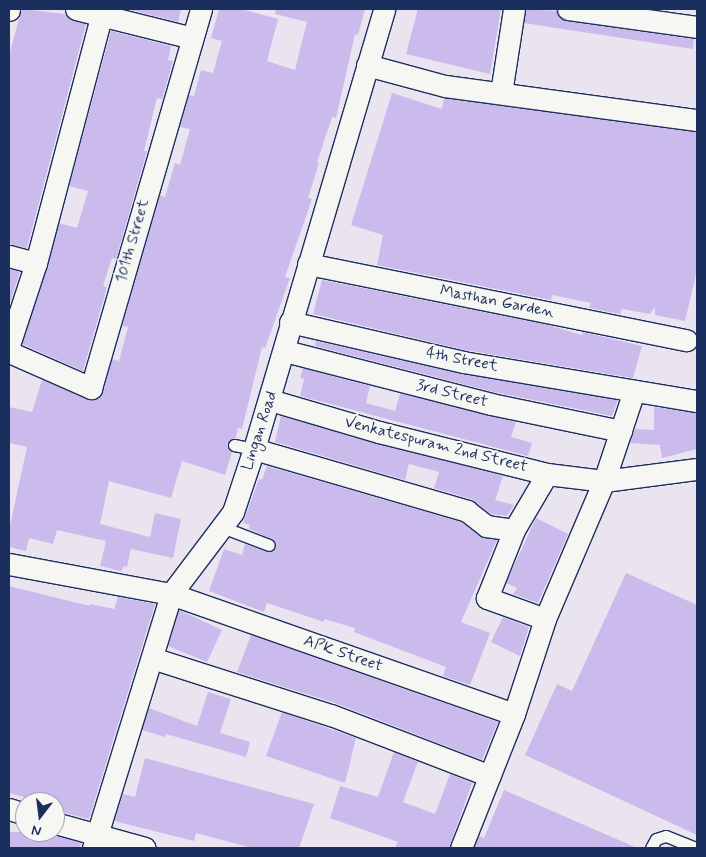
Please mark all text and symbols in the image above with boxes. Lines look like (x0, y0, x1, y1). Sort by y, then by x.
street label: 101th Street (112, 197, 154, 285)
street label: Masthan Garden (441, 282, 553, 322)
street label: 4th Street (424, 344, 500, 376)
street label: 3rd Street (415, 376, 489, 412)
street label: Lingan Road (238, 389, 282, 473)
street label: Venkatespuram 2nd Street (343, 413, 529, 477)
street label: APK Street (301, 632, 385, 676)
north arrow (15, 792, 65, 842)
text: N (30, 821, 43, 840)

